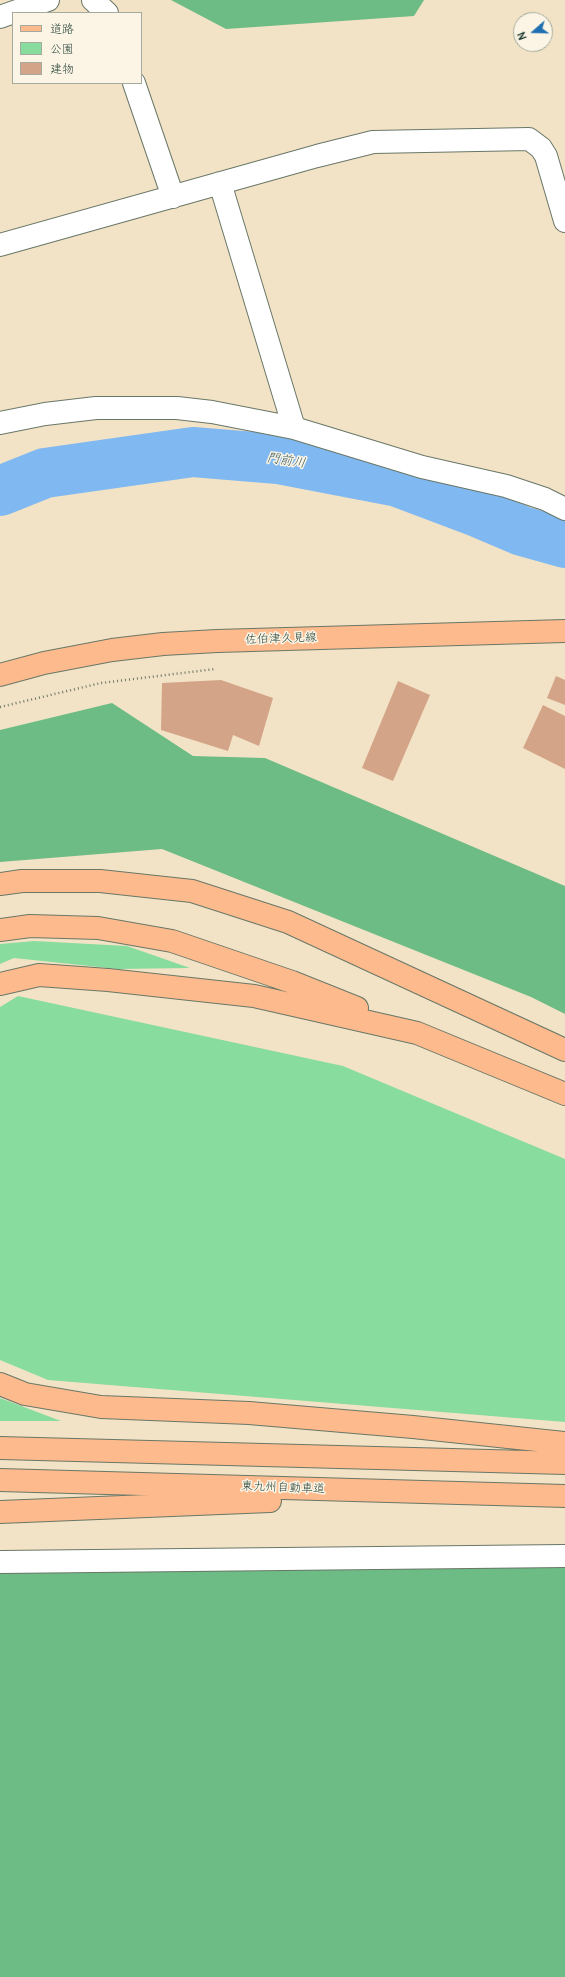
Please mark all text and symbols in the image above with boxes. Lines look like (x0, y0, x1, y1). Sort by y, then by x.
legend (12, 12, 142, 84)
north arrow (513, 12, 553, 52)
text: 道路 (50, 22, 74, 37)
text: N (515, 30, 530, 42)
text: 公園 (50, 42, 74, 57)
text: 建物 (50, 62, 74, 77)
water label: 門前川 (266, 450, 306, 472)
street label: 佐伯津久見線 (245, 631, 317, 647)
street label: 東九州自動車道 (241, 1479, 325, 1497)

